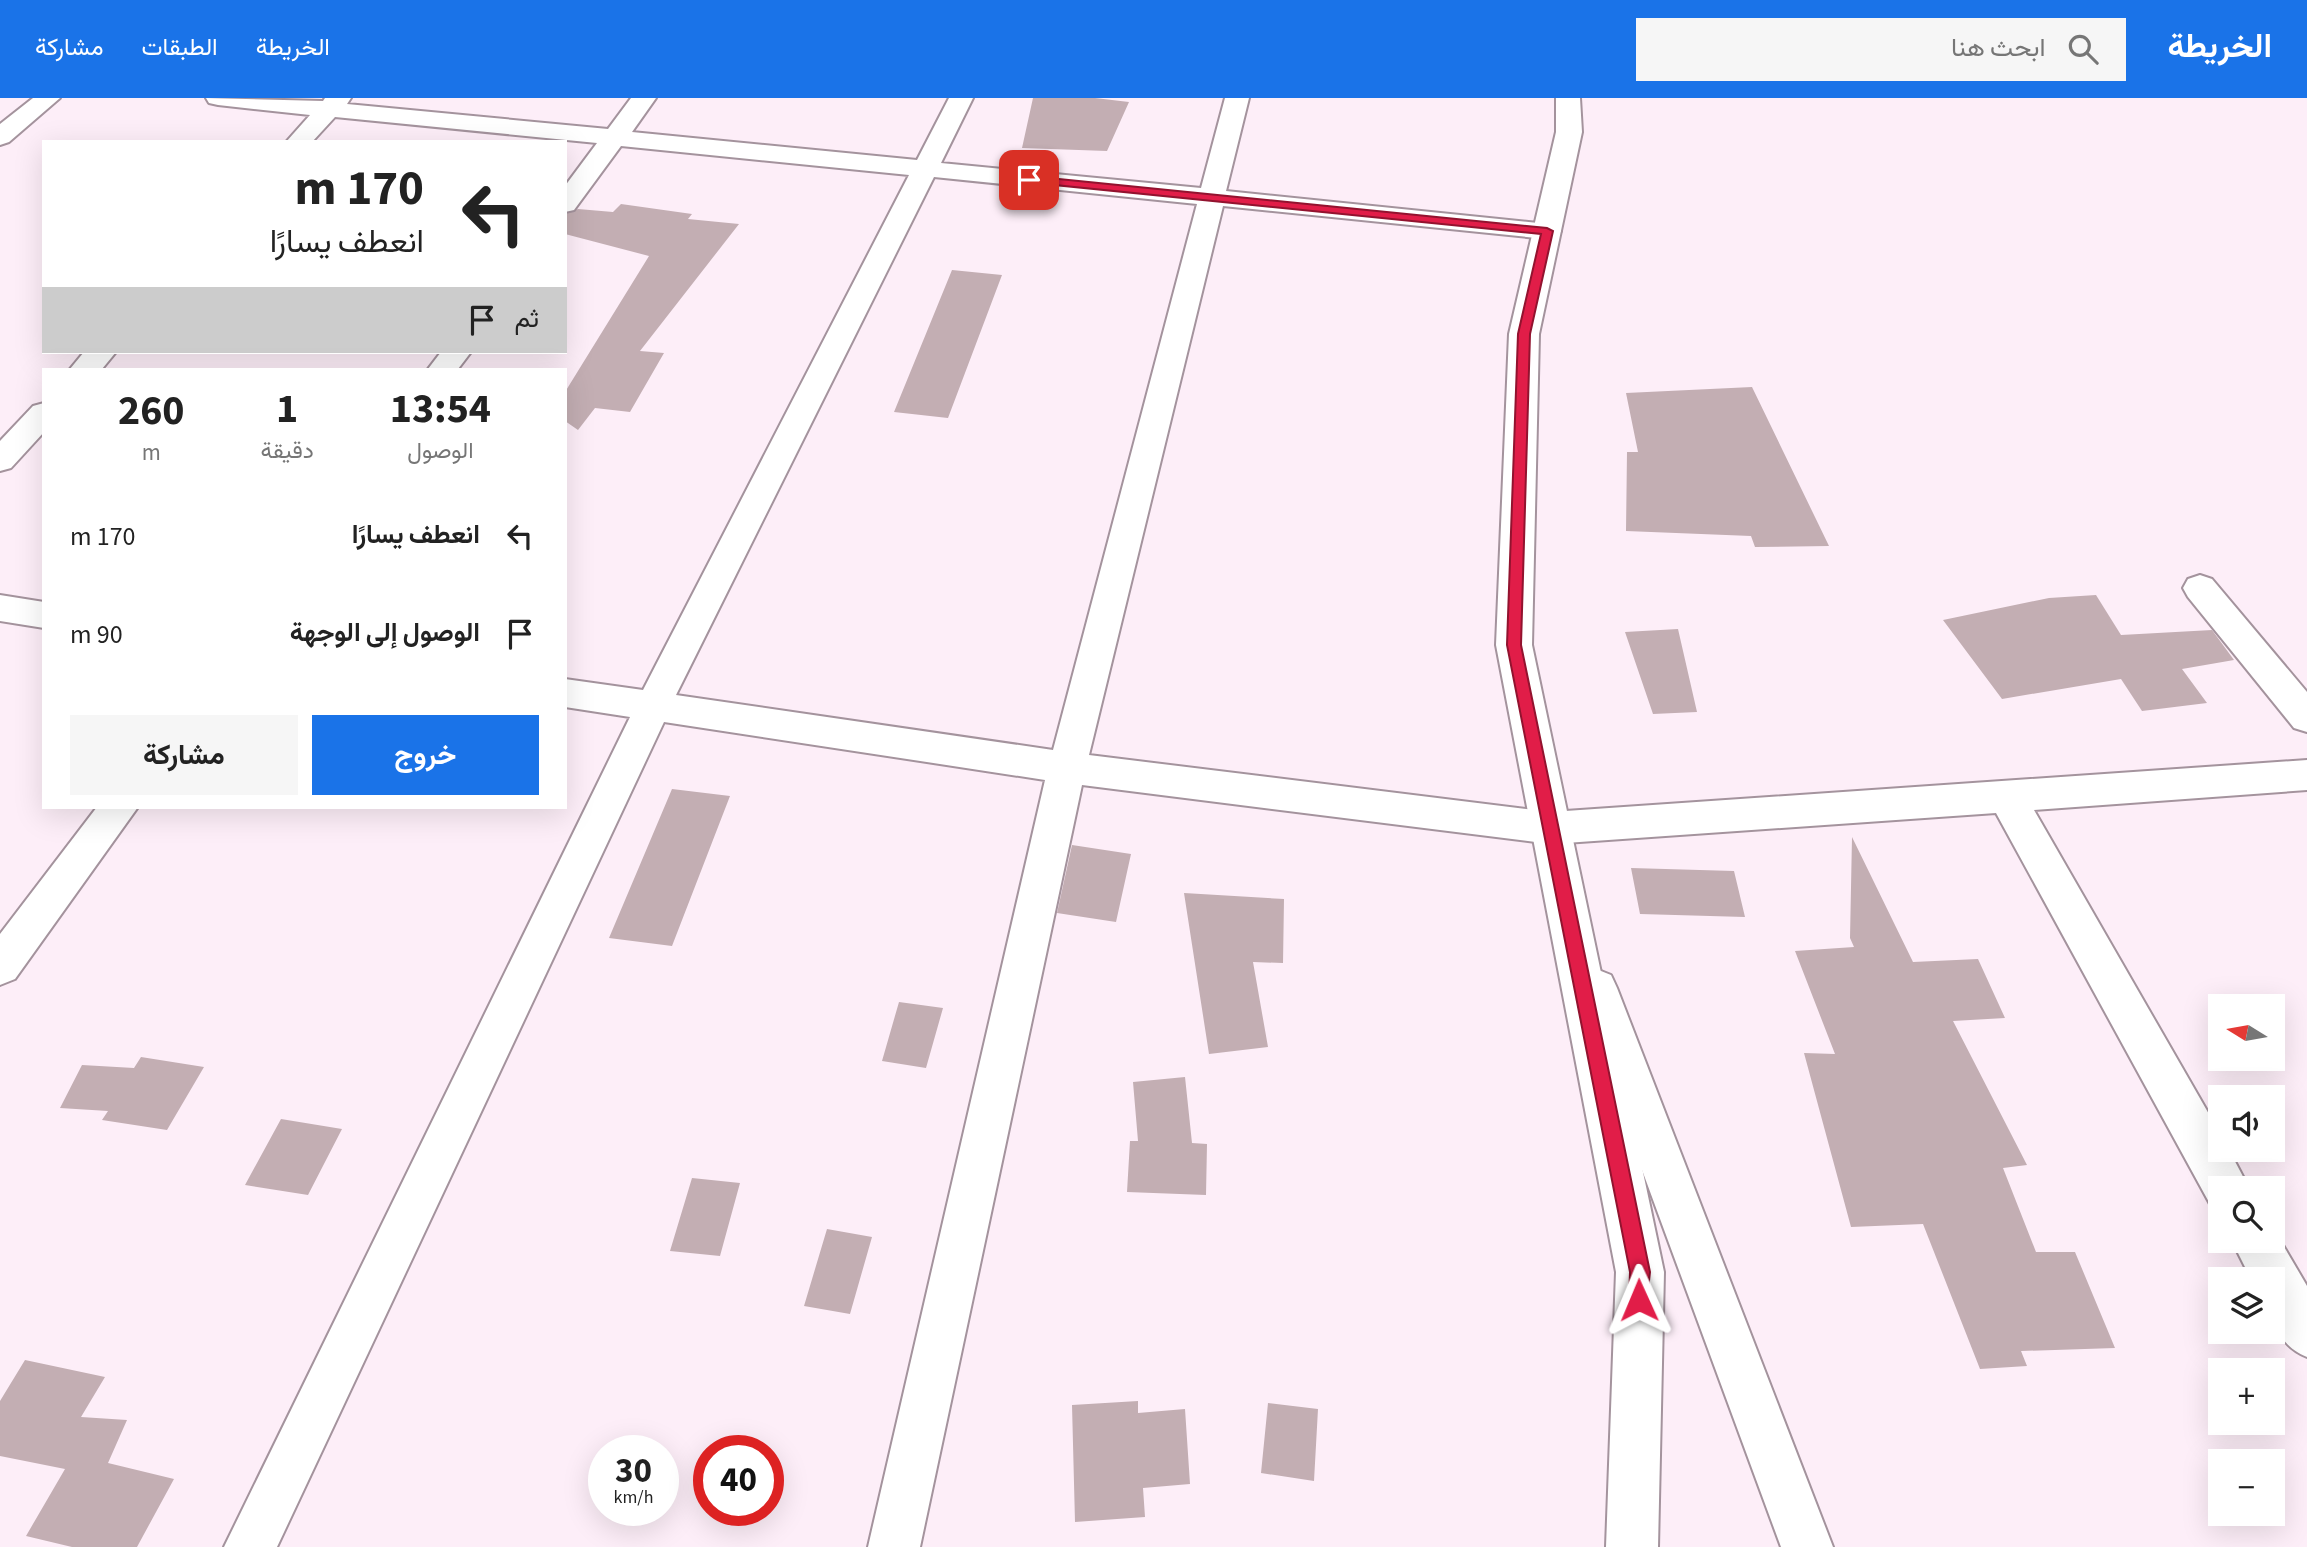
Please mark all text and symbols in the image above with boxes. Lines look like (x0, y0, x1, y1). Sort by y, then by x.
search box (1636, 18, 2126, 81)
text: الخريطة (2168, 23, 2272, 70)
text: ابحث هنا (1951, 29, 2046, 66)
text: مشاركة (35, 30, 103, 65)
text: الطبقات (141, 30, 218, 65)
text: الخريطة (256, 30, 330, 65)
icon: search (2064, 30, 2102, 68)
pin (999, 150, 1059, 210)
text: 170 m (295, 154, 424, 224)
icon: arrive (1010, 161, 1048, 199)
icon: left (448, 168, 539, 259)
text: انعطف يسارًا (270, 219, 424, 265)
text: ثم (515, 300, 539, 337)
icon: arrive (463, 301, 501, 339)
text: 1 (276, 379, 298, 439)
text: 13:54 (390, 379, 491, 439)
text: 260 (118, 381, 185, 441)
text: دقيقة (261, 434, 314, 467)
text: الوصول (407, 434, 474, 467)
text: m (142, 436, 161, 469)
text: انعطف يسارًا (352, 516, 480, 553)
icon: left (501, 517, 539, 555)
text: 170 m (70, 518, 136, 555)
text: الوصول إلى الوجهة (290, 614, 480, 651)
icon: arrive (501, 615, 539, 653)
text: 90 m (70, 616, 123, 653)
button: مشاركة (70, 715, 298, 795)
button: خروج (312, 715, 539, 795)
north arrow (2208, 994, 2286, 1071)
map controls (2208, 994, 2285, 1526)
button: sound (2208, 1085, 2285, 1162)
button: search (2208, 1176, 2285, 1253)
position arrow (1602, 1263, 1676, 1337)
button: layers (2208, 1267, 2285, 1344)
button: + (2208, 1358, 2285, 1435)
speed limit sign: 40 (693, 1435, 784, 1526)
text: 30 (615, 1446, 652, 1496)
button: − (2208, 1449, 2285, 1526)
text: km/h (614, 1485, 653, 1510)

